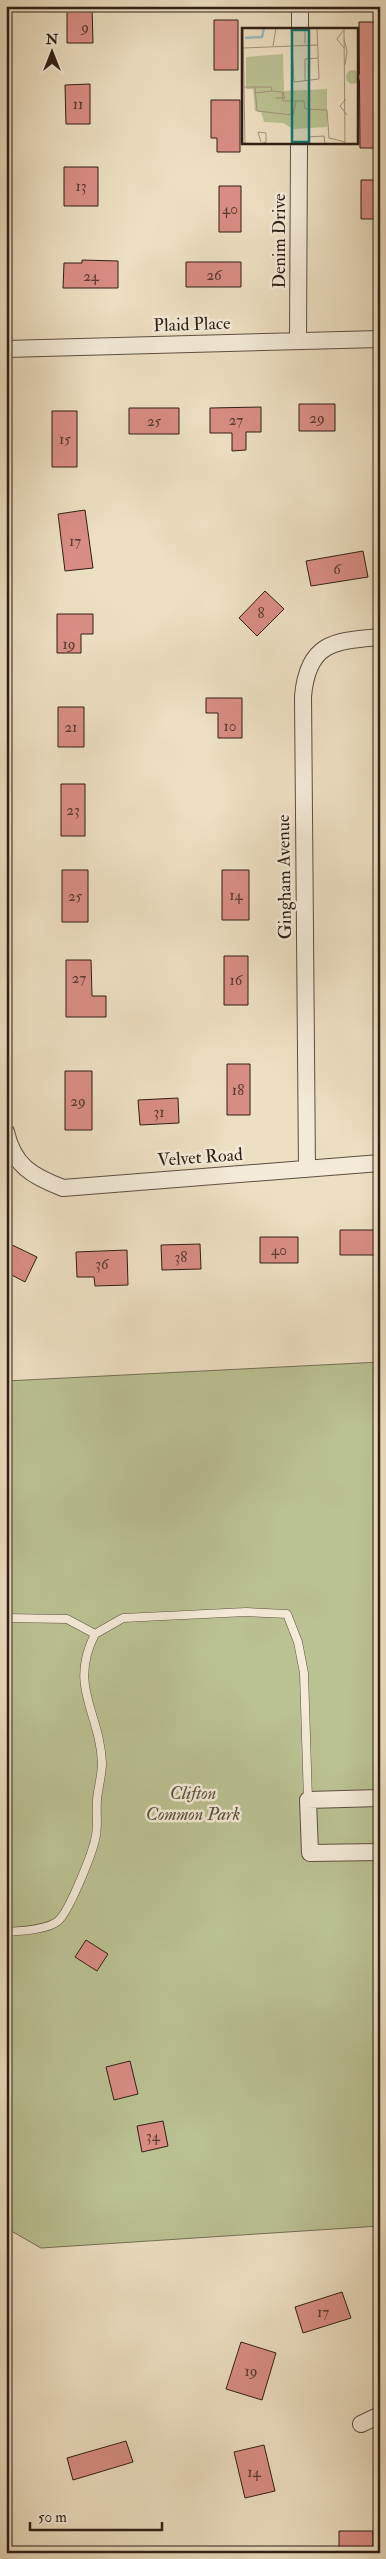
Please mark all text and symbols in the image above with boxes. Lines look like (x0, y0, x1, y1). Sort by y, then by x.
house number: 9 (80, 18, 89, 37)
north arrow (28, 28, 78, 78)
inset map (242, 28, 358, 144)
text: N (45, 31, 59, 48)
house number: 11 (73, 95, 83, 114)
house number: 13 (75, 177, 87, 196)
street label: Denim Drive (268, 193, 291, 289)
house number: 40 (222, 200, 238, 219)
house number: 26 (206, 266, 223, 285)
house number: 24 (83, 267, 100, 286)
street label: Plaid Place (153, 312, 231, 337)
house number: 29 (309, 409, 325, 428)
house number: 27 (229, 411, 243, 430)
house number: 25 (147, 412, 161, 431)
house number: 15 (59, 430, 71, 449)
house number: 17 (69, 532, 81, 551)
house number: 6 (333, 560, 342, 579)
house number: 8 (257, 604, 265, 623)
house number: 19 (63, 635, 75, 654)
house number: 10 (224, 717, 236, 736)
house number: 21 (65, 718, 77, 737)
house number: 23 (66, 801, 80, 820)
street label: Gingham Avenue (272, 814, 297, 940)
house number: 14 (229, 886, 244, 905)
house number: 25 (68, 887, 82, 906)
house number: 27 (72, 969, 86, 988)
house number: 16 (230, 971, 244, 990)
house number: 18 (232, 1081, 244, 1100)
house number: 29 (70, 1092, 86, 1111)
house number: 31 (153, 1103, 165, 1122)
street label: Velvet Road (156, 1143, 244, 1172)
house number: 40 (271, 1241, 287, 1260)
house number: 38 (175, 1248, 187, 1267)
house number: 36 (95, 1255, 110, 1274)
park label: Clifton Common Park (146, 1782, 240, 1826)
house number: 34 (146, 2127, 161, 2146)
house number: 17 (317, 2303, 329, 2322)
house number: 19 (245, 2362, 257, 2381)
house number: 14 (247, 2463, 262, 2482)
scale bar (30, 2499, 162, 2531)
text: 50 m (38, 2508, 67, 2527)

